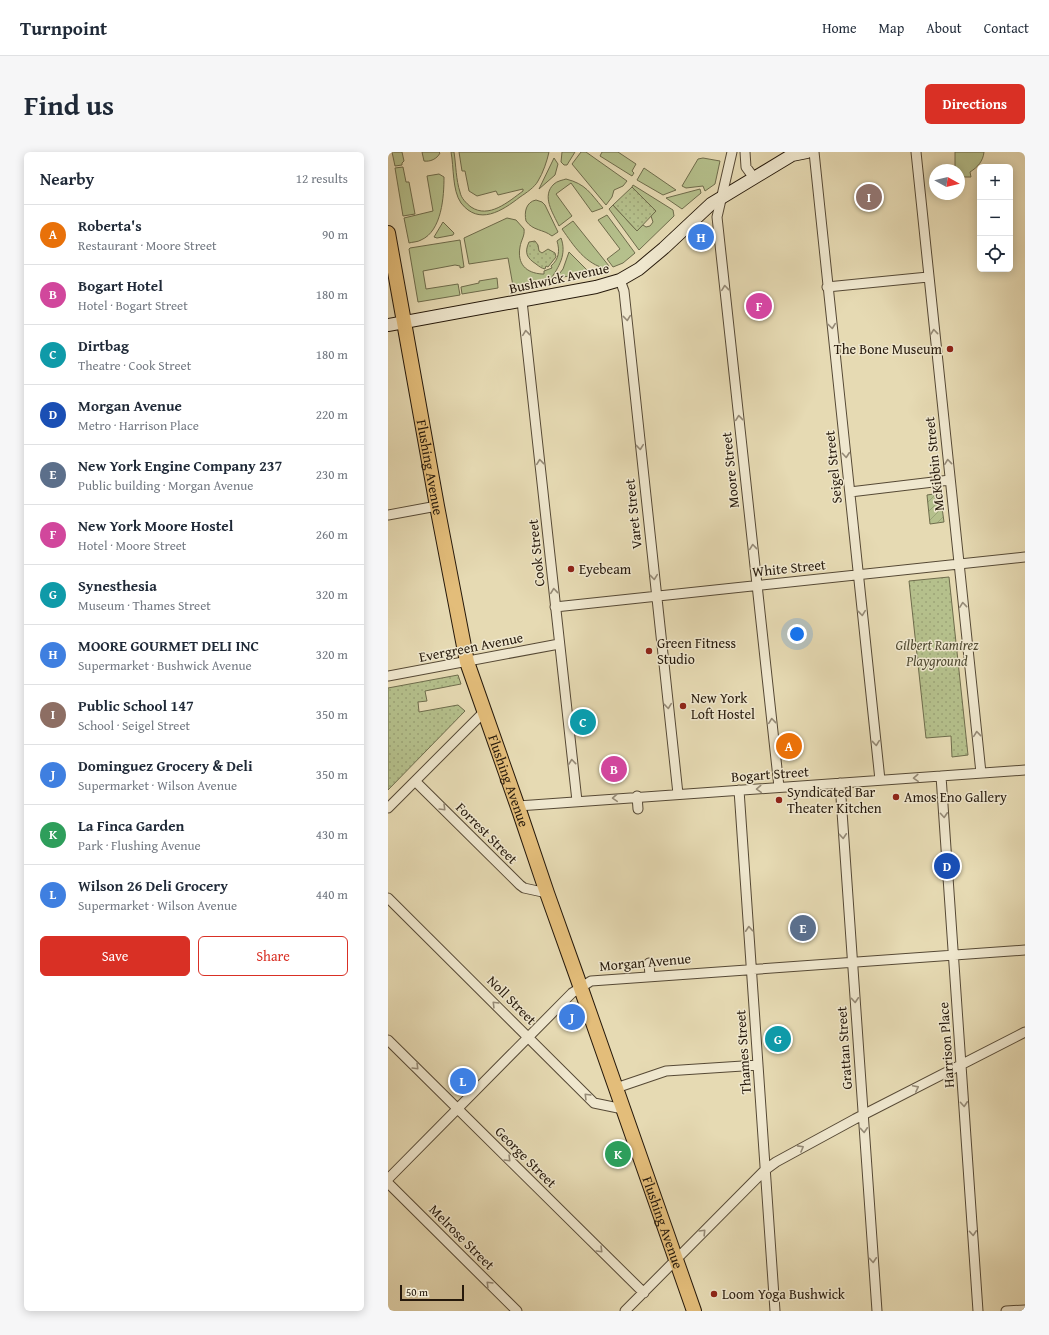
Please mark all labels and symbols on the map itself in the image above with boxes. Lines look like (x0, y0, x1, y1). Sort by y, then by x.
north arrow (929, 164, 965, 200)
pin: I (856, 182, 882, 212)
pin: H (688, 222, 714, 252)
street label: Bushwick Avenue (507, 258, 611, 298)
one-way arrow (720, 285, 729, 291)
pin: F (746, 291, 772, 321)
one-way arrow (622, 315, 631, 321)
one-way arrow (827, 322, 836, 329)
one-way arrow (930, 329, 939, 335)
one-way arrow (522, 330, 531, 336)
place label: The Bone Museum (834, 339, 943, 359)
marker: The Bone Museum (945, 344, 955, 354)
one-way arrow (734, 415, 743, 421)
street label: McKibbin Street (919, 416, 949, 512)
street label: Flushing Avenue (412, 418, 449, 517)
street label: Seigel Street (819, 429, 847, 505)
street label: Moore Street (716, 431, 744, 509)
one-way arrow (635, 444, 644, 450)
one-way arrow (842, 452, 851, 458)
one-way arrow (536, 459, 545, 465)
one-way arrow (944, 459, 953, 465)
street label: Varet Street (619, 478, 647, 550)
street label: Cook Street (523, 518, 549, 588)
one-way arrow (748, 544, 757, 550)
street label: White Street (751, 554, 827, 582)
place label: Eyebeam (579, 559, 632, 579)
marker: Eyebeam (566, 564, 576, 574)
one-way arrow (650, 573, 659, 580)
one-way arrow (550, 588, 559, 594)
one-way arrow (959, 602, 968, 608)
one-way arrow (858, 610, 867, 616)
your location (787, 624, 807, 644)
street label: Evergreen Avenue (417, 627, 525, 667)
place label: Green Fitness Studio (657, 633, 736, 669)
park label: Gilbert Ramirez Playground (896, 635, 979, 671)
marker: Green Fitness Studio (644, 646, 654, 656)
place label: New York Loft Hostel (691, 688, 755, 724)
marker: New York Loft Hostel (678, 701, 688, 711)
one-way arrow (664, 703, 673, 709)
pin: C (570, 707, 596, 737)
one-way arrow (767, 718, 776, 724)
pin: A (776, 731, 802, 761)
one-way arrow (973, 731, 982, 737)
street label: Flushing Avenue (483, 732, 534, 830)
one-way arrow (871, 740, 880, 746)
pin: B (601, 754, 627, 784)
one-way arrow (568, 759, 577, 765)
street label: Bogart Street (730, 761, 810, 787)
one-way arrow (913, 773, 919, 782)
place label: Syndicated Bar Theater Kitchen (787, 782, 882, 818)
one-way arrow (756, 784, 762, 793)
place label: Amos Eno Gallery (904, 787, 1007, 807)
marker: Amos Eno Gallery (891, 792, 901, 802)
one-way arrow (612, 794, 618, 803)
marker: Syndicated Bar Theater Kitchen (774, 795, 784, 805)
street label: Forrest Street (452, 798, 523, 869)
one-way arrow (438, 803, 446, 811)
one-way arrow (939, 812, 948, 818)
one-way arrow (839, 833, 848, 839)
pin: D (934, 851, 960, 881)
pin: E (790, 913, 816, 943)
one-way arrow (744, 926, 753, 932)
street label: Morgan Avenue (598, 948, 692, 976)
street label: Noll Street (483, 971, 541, 1029)
one-way arrow (850, 997, 859, 1003)
one-way arrow (492, 1001, 500, 1009)
street label: Harrison Place (933, 1001, 959, 1089)
pin: J (559, 1002, 585, 1032)
street label: Grattan Street (831, 1006, 857, 1090)
street label: Thames Street (730, 1009, 756, 1095)
pin: G (765, 1024, 791, 1054)
one-way arrow (411, 1062, 419, 1070)
pin: L (450, 1066, 476, 1096)
one-way arrow (912, 1085, 919, 1093)
one-way arrow (584, 1093, 592, 1101)
one-way arrow (960, 1101, 968, 1107)
street label: George Street (491, 1122, 561, 1192)
one-way arrow (859, 1127, 868, 1133)
pin: K (605, 1139, 631, 1169)
one-way arrow (797, 1146, 804, 1153)
one-way arrow (503, 1154, 511, 1162)
street label: Flushing Avenue (638, 1174, 689, 1272)
street label: Melrose Street (425, 1200, 499, 1274)
one-way arrow (698, 1229, 706, 1237)
one-way arrow (968, 1230, 977, 1236)
one-way arrow (595, 1245, 603, 1253)
one-way arrow (868, 1257, 877, 1263)
one-way arrow (486, 1281, 494, 1288)
scale bar (400, 1283, 464, 1302)
place label: Loom Yoga Bushwick (722, 1284, 846, 1304)
marker: Loom Yoga Bushwick (709, 1289, 719, 1299)

